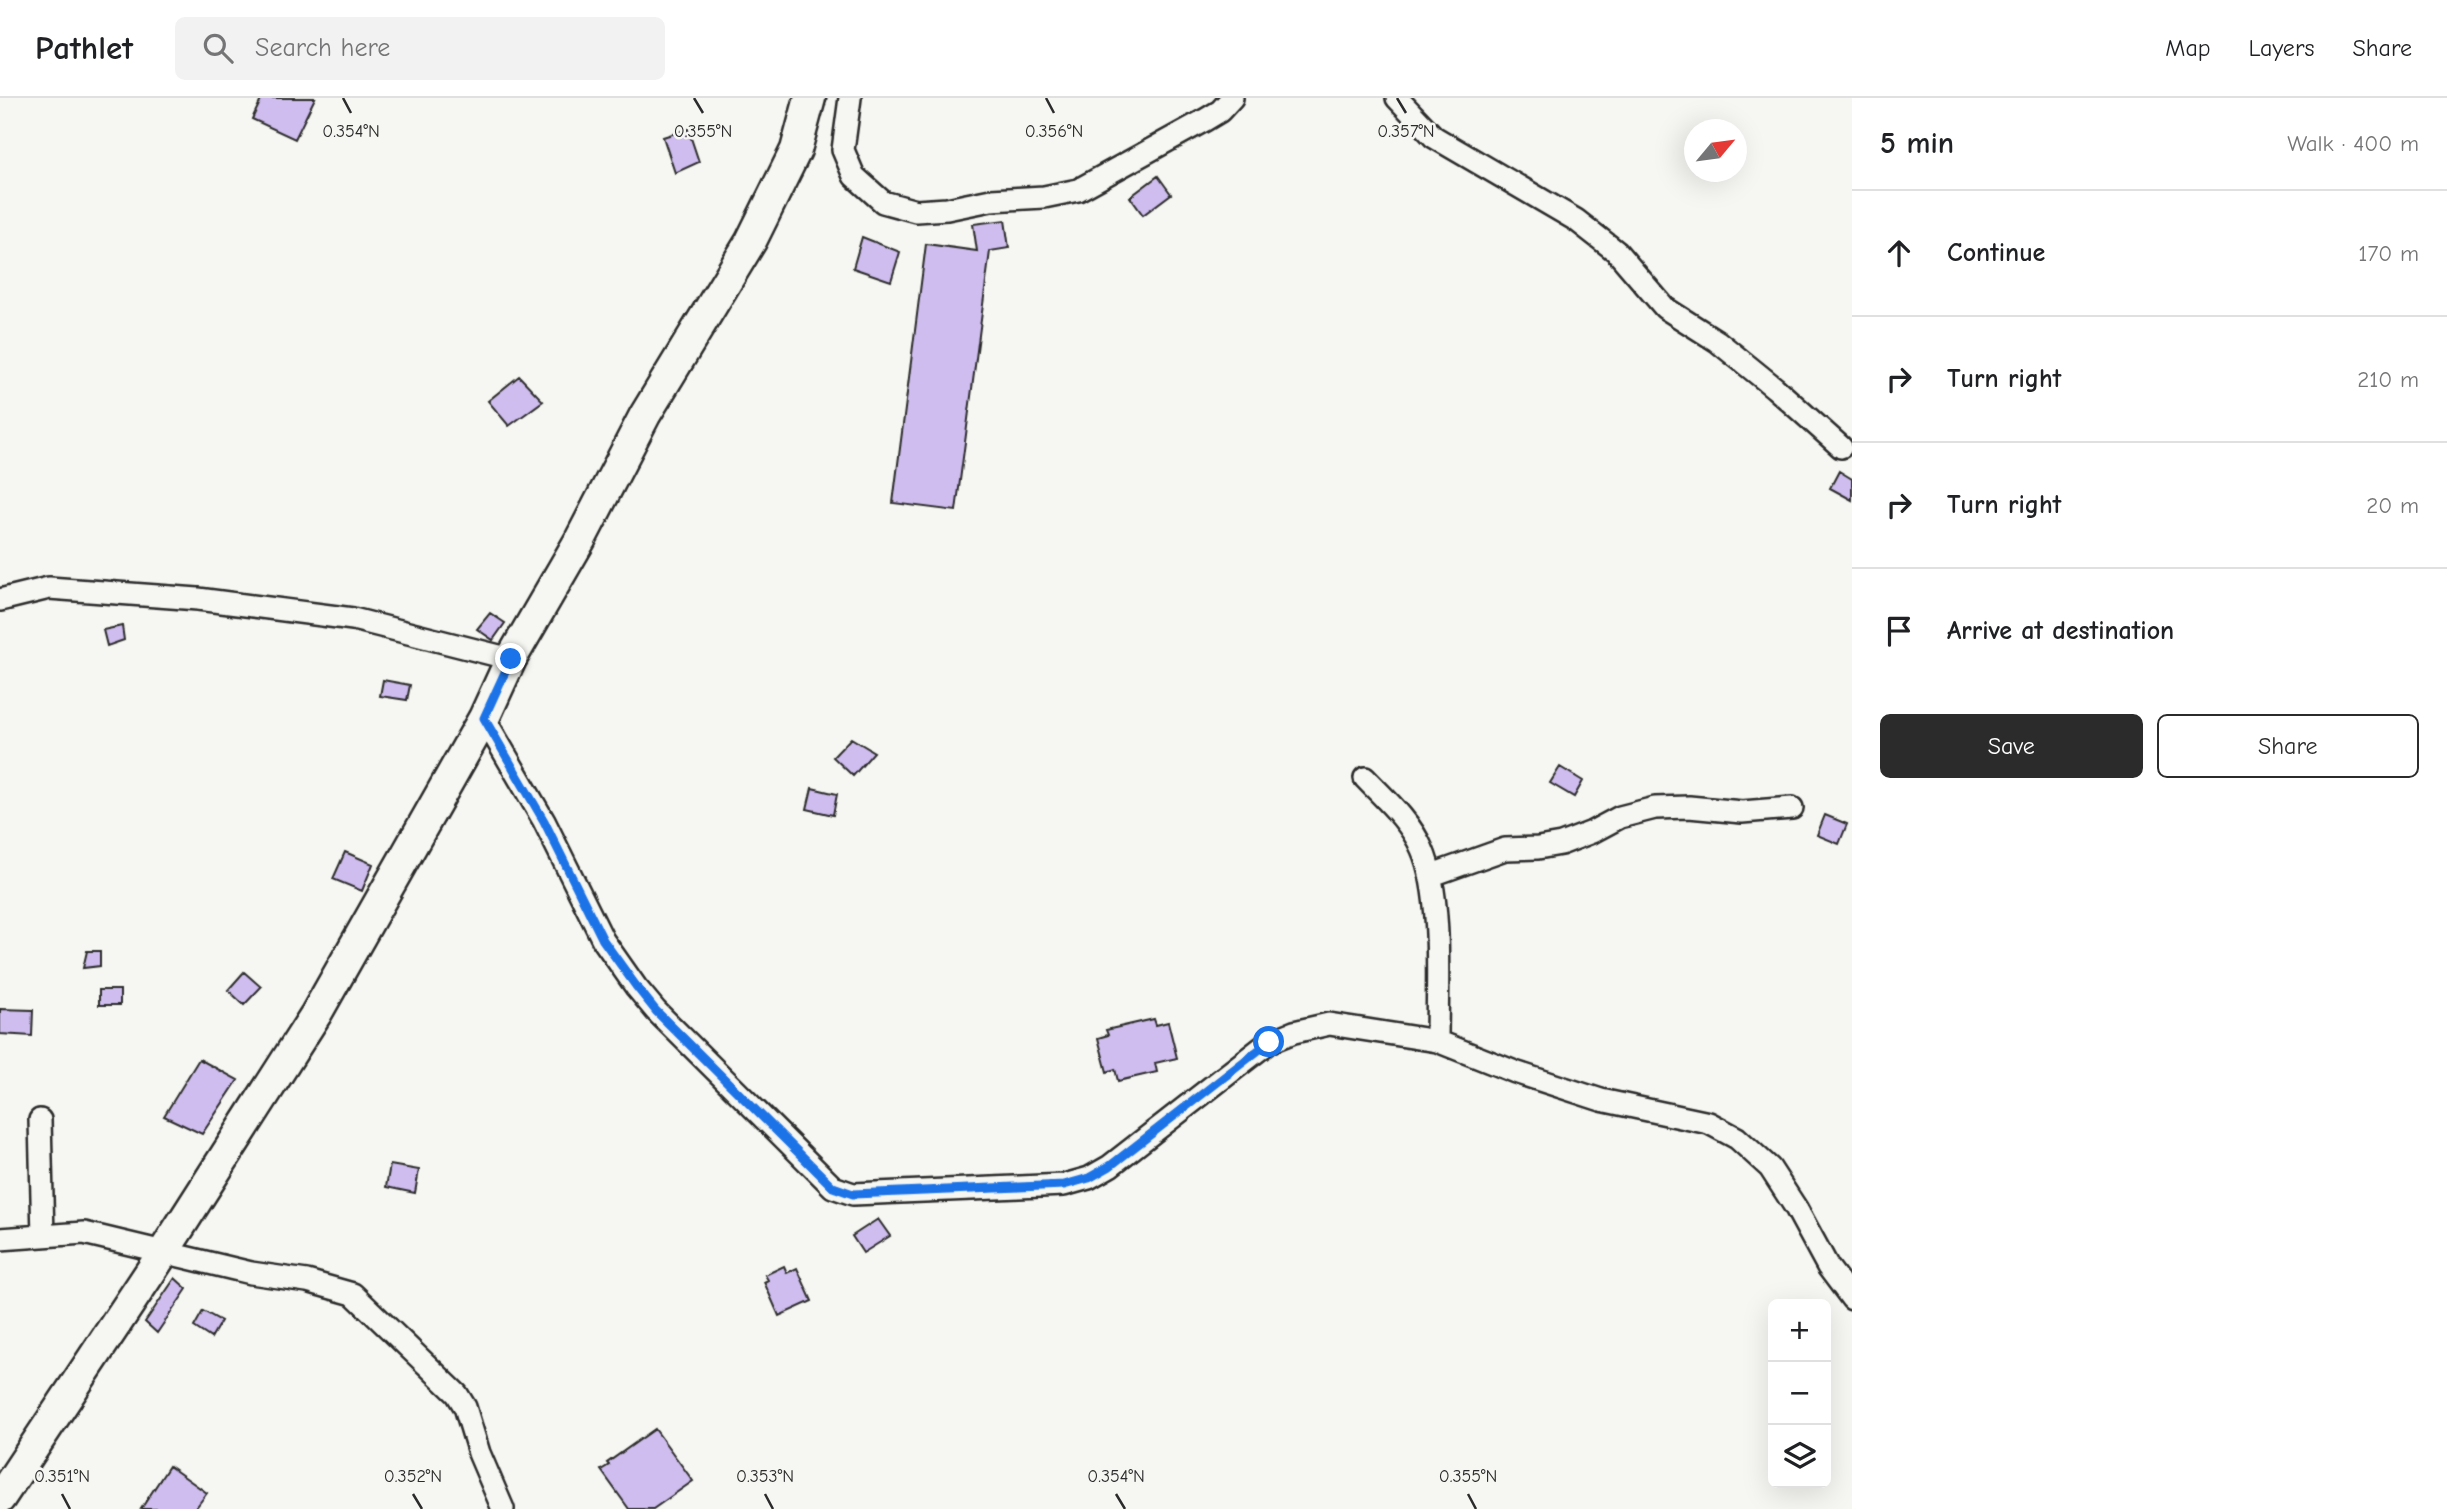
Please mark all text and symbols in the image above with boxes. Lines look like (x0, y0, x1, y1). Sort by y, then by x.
search box (175, 17, 665, 80)
text: Pathlet (35, 29, 133, 67)
icon: search (199, 29, 237, 67)
text: Search here (255, 33, 390, 63)
text: Map (2165, 34, 2211, 62)
text: Layers (2249, 34, 2314, 62)
text: Share (2352, 34, 2412, 62)
north arrow (1684, 119, 1747, 182)
text: 0.354°N (322, 121, 380, 142)
text: 0.355°N (674, 121, 732, 142)
text: 0.356°N (1025, 121, 1083, 142)
text: 0.357°N (1377, 121, 1435, 142)
text: 5 min (1880, 126, 1954, 161)
text: Walk · 400 m (2287, 130, 2419, 157)
icon: ahead (1880, 234, 1918, 272)
text: Continue (1947, 238, 2045, 268)
text: 170 m (2358, 240, 2419, 267)
icon: right (1880, 360, 1918, 398)
text: Turn right (1947, 364, 2061, 394)
text: 210 m (2357, 366, 2419, 393)
icon: right (1880, 486, 1918, 524)
text: Turn right (1947, 490, 2061, 520)
text: 20 m (2366, 492, 2419, 519)
icon: arrive (1880, 612, 1918, 650)
text: Arrive at destination (1947, 616, 2174, 646)
route end (495, 643, 526, 674)
button: Save (1880, 714, 2143, 778)
button: Share (2157, 714, 2419, 778)
route start (1253, 1026, 1284, 1057)
map controls (1768, 1299, 1831, 1488)
button: + (1768, 1299, 1831, 1362)
button: − (1768, 1362, 1831, 1425)
button: layers (1768, 1425, 1831, 1488)
text: 0.351°N (34, 1466, 90, 1487)
text: 0.352°N (384, 1466, 442, 1487)
text: 0.353°N (736, 1466, 794, 1487)
text: 0.354°N (1087, 1466, 1145, 1487)
text: 0.355°N (1439, 1466, 1497, 1487)

